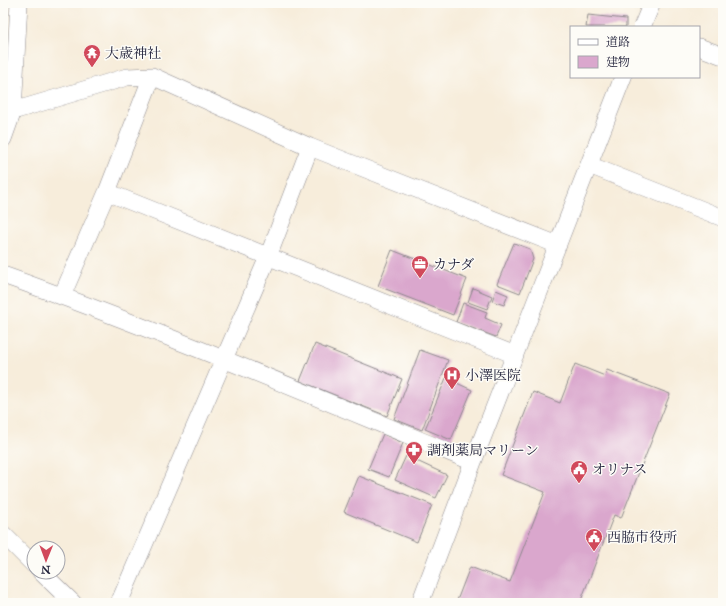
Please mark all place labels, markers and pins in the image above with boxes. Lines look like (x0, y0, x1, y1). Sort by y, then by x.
temple icon: 大歳神社 (82, 43, 102, 68)
place label: 大歳神社 (105, 45, 161, 62)
office icon: カナダ (410, 254, 430, 279)
place label: カナダ (433, 256, 474, 273)
hospital icon: 小澤医院 (442, 365, 462, 390)
place label: 小澤医院 (465, 367, 521, 384)
pharmacy icon: 調剤薬局マリーン (404, 440, 424, 465)
place label: 調剤薬局マリーン (427, 442, 539, 459)
public building icon: オリナス (569, 459, 589, 484)
place label: オリナス (592, 461, 647, 478)
public building icon: 西脇市役所 (584, 527, 604, 552)
place label: 西脇市役所 (607, 529, 677, 546)

